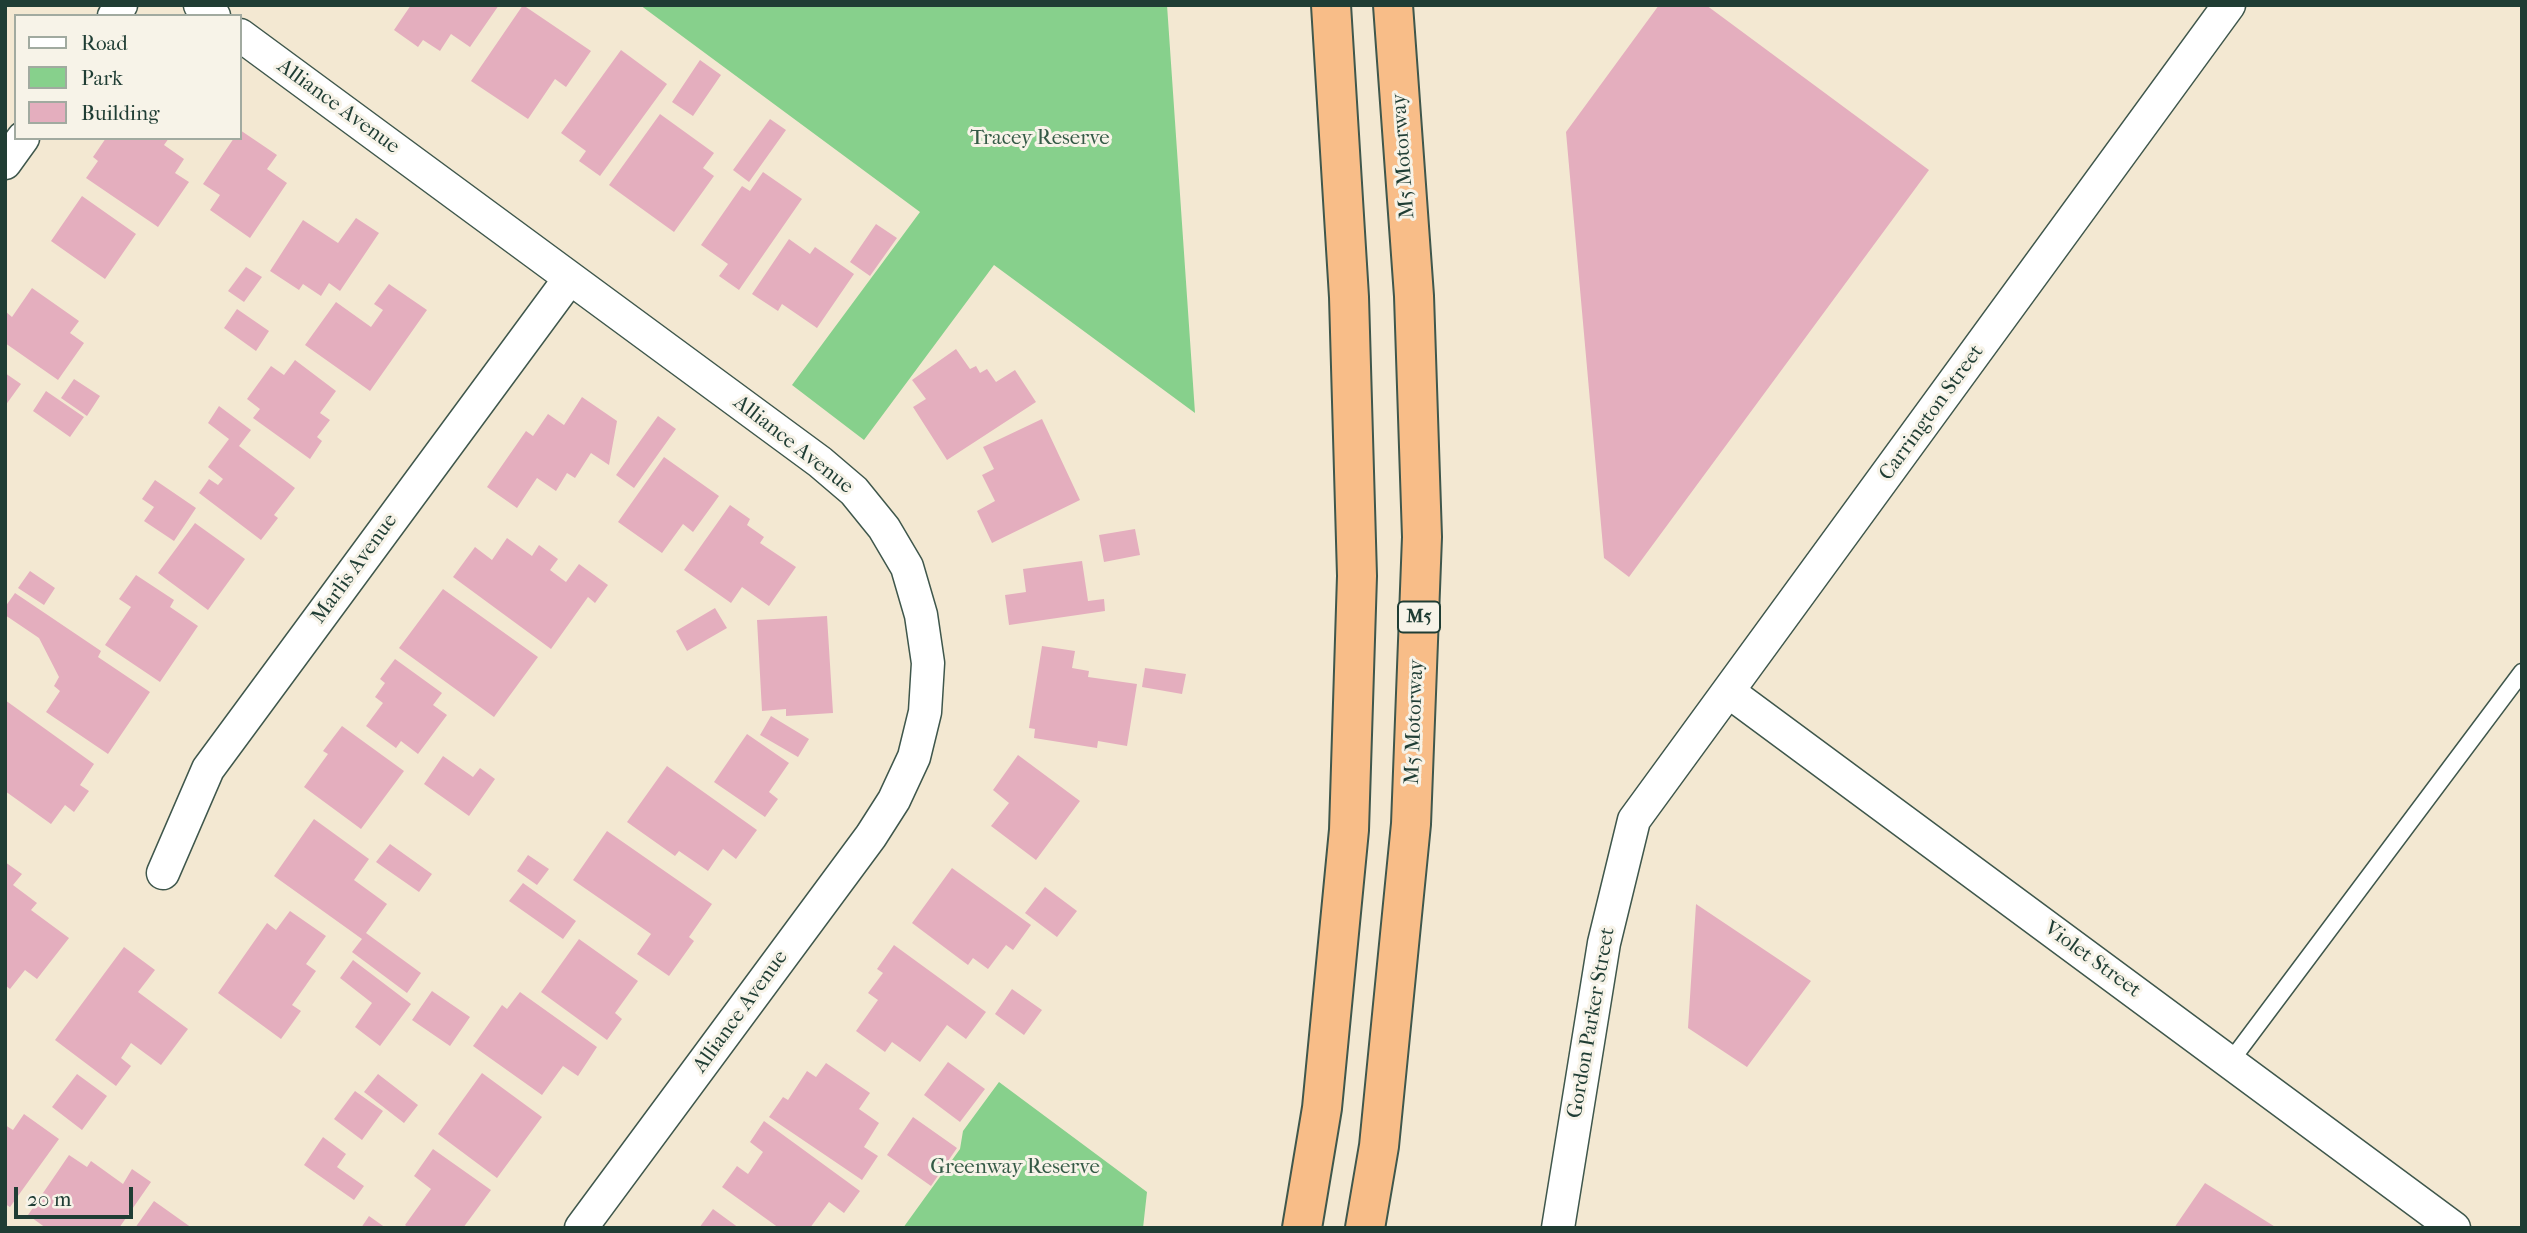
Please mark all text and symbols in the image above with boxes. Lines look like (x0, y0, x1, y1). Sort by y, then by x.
legend (14, 14, 242, 140)
text: Road (81, 31, 128, 55)
street label: Alliance Avenue (272, 54, 404, 160)
text: Park (81, 66, 123, 90)
street label: M5 Motorway (1387, 93, 1421, 219)
text: Building (81, 101, 159, 125)
park label: Tracey Reserve (970, 126, 1110, 152)
street label: Carrington Street (1874, 340, 1990, 486)
street label: Alliance Avenue (728, 390, 858, 500)
street label: Marlis Avenue (307, 509, 403, 629)
road number: M5 (1398, 602, 1440, 632)
street label: M5 Motorway (1400, 659, 1430, 785)
street label: Violet Street (2039, 916, 2145, 1004)
street label: Gordon Parker Street (1563, 926, 1621, 1120)
street label: Alliance Avenue (688, 946, 794, 1078)
park label: Greenway Reserve (930, 1155, 1100, 1181)
scale bar (18, 1174, 136, 1218)
text: 20 m (27, 1187, 71, 1211)

